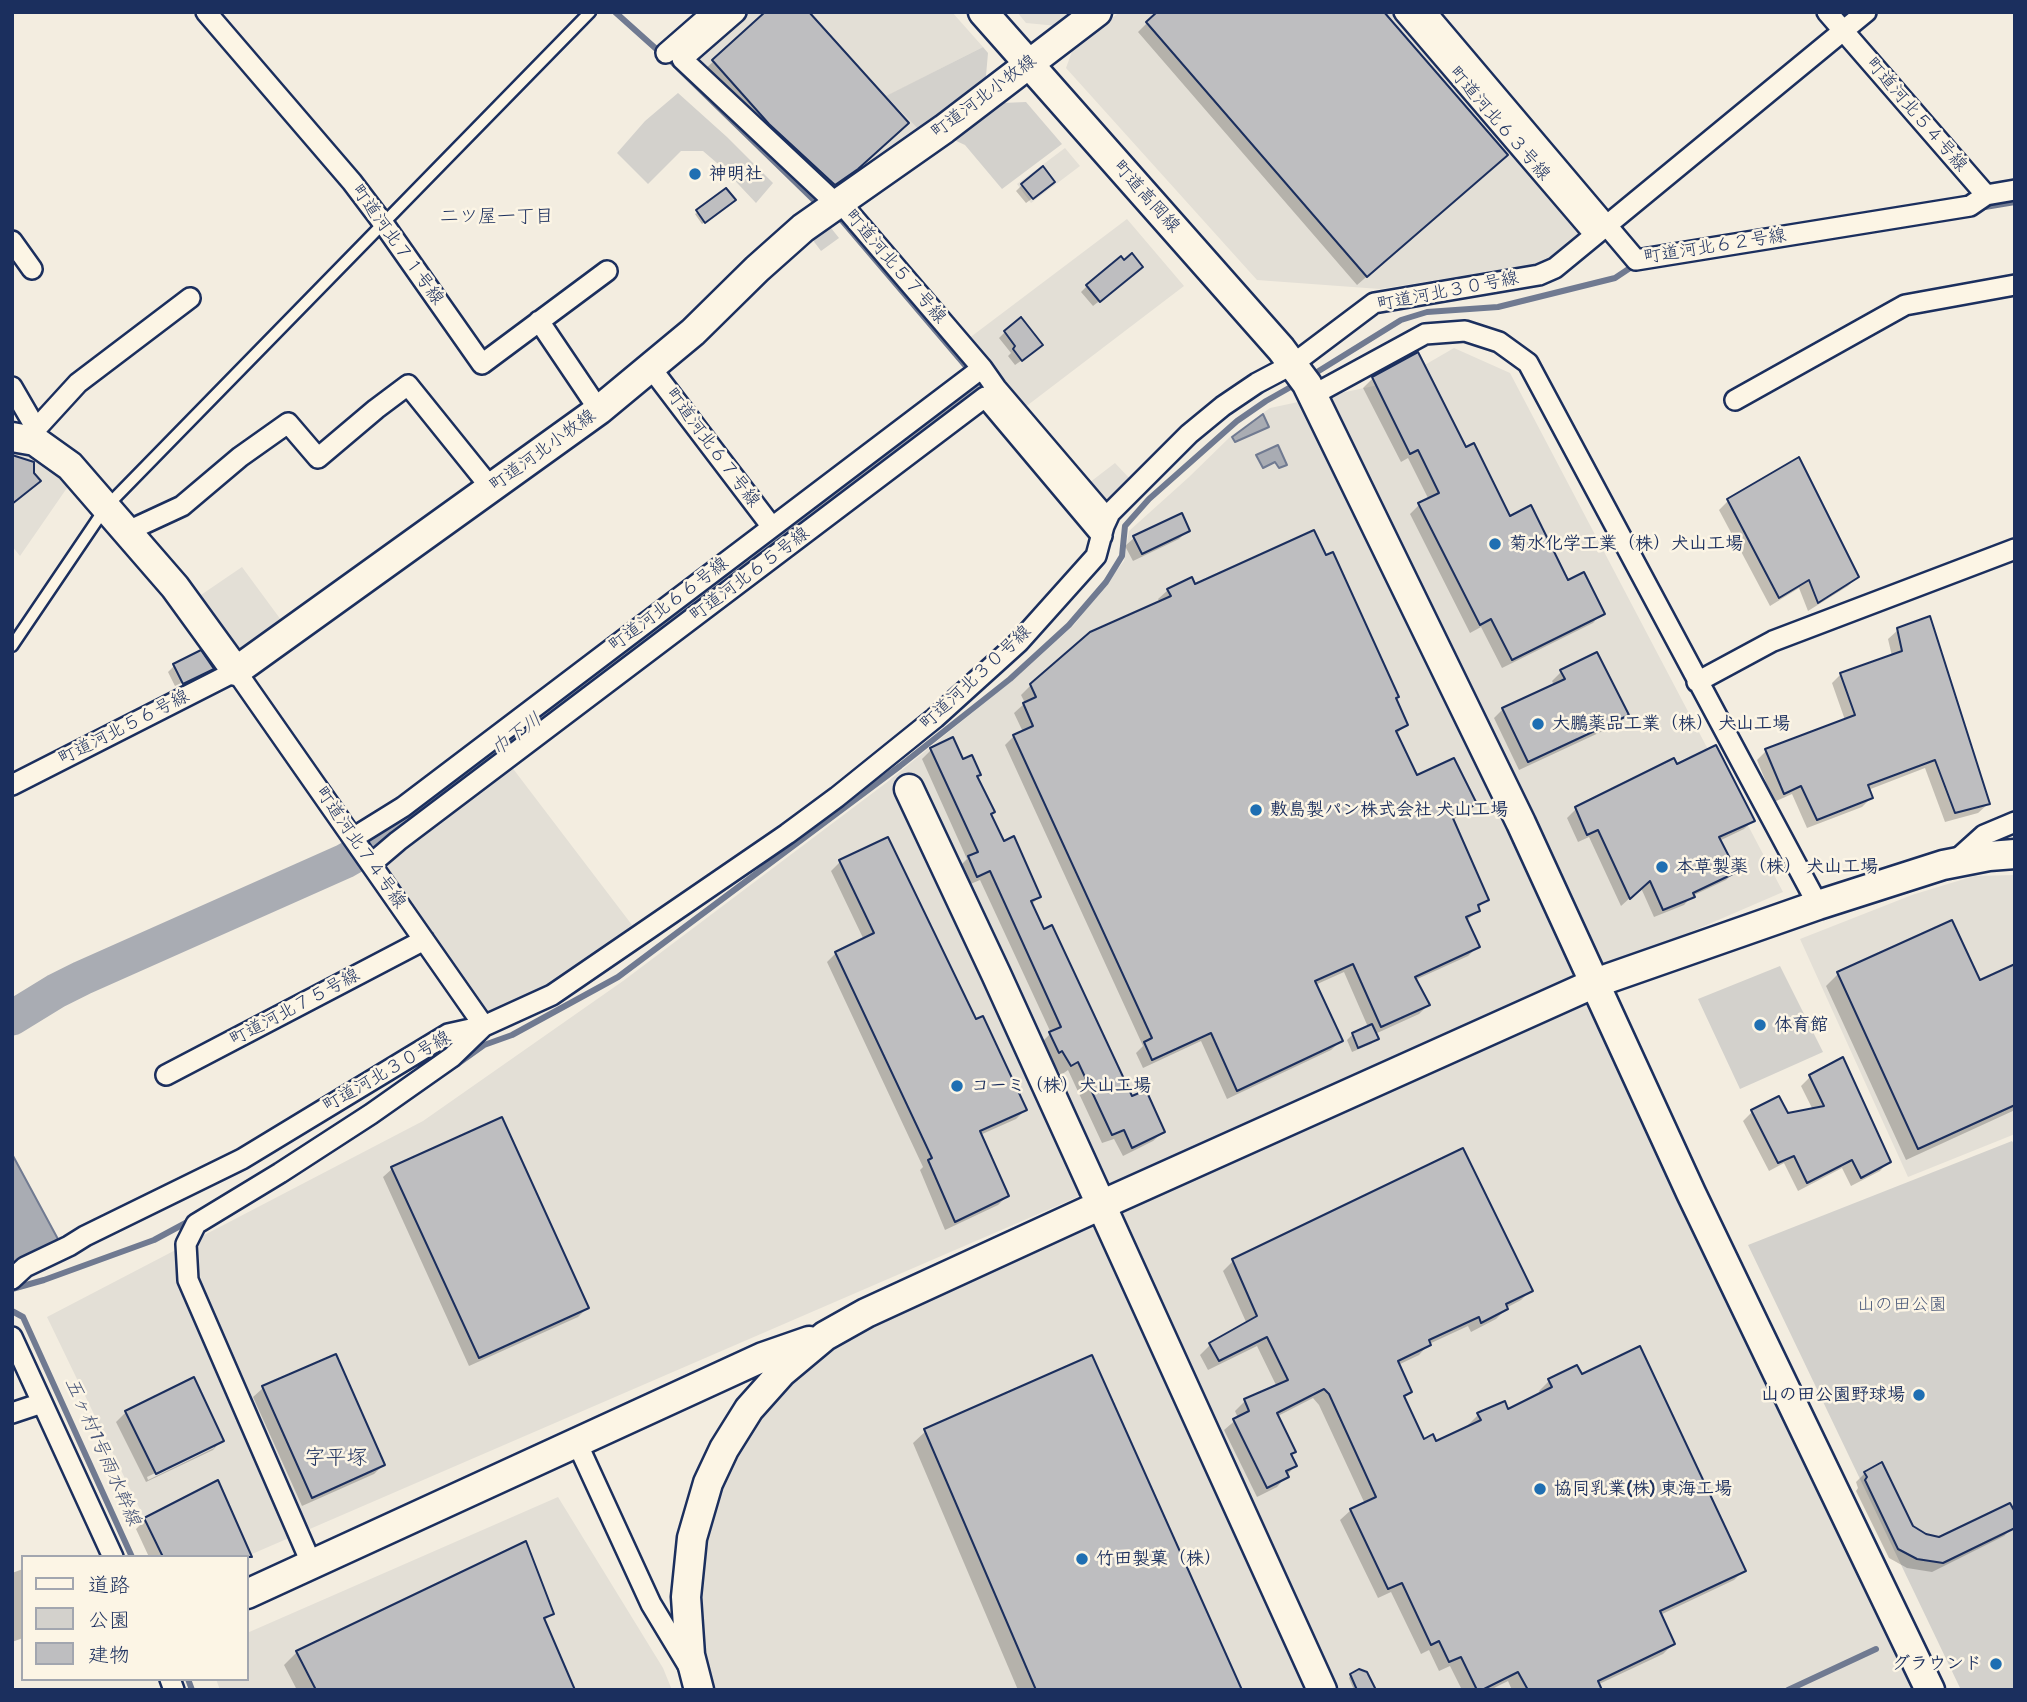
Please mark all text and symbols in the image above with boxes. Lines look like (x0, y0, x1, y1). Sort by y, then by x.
street label: 町道河北小牧線 (927, 50, 1041, 144)
street label: 町道河北５４号線 (1861, 54, 1971, 176)
street label: 町道河北６３号線 (1444, 63, 1554, 185)
street label: 町道高岡線 (1108, 156, 1184, 238)
place label: 神明社 (709, 163, 763, 185)
marker: 神明社 (687, 166, 703, 182)
street label: 町道河北７１号線 (346, 180, 448, 310)
district label: 二ツ屋一丁目 (440, 206, 554, 228)
street label: 町道河北５７号線 (840, 206, 950, 328)
street label: 町道河北６２号線 (1642, 225, 1788, 269)
street label: 町道河北３０号線 (1375, 268, 1521, 316)
street label: 町道河北６７号線 (660, 384, 764, 512)
street label: 町道河北小牧線 (486, 405, 600, 497)
street label: 町道河北６５号線 (686, 523, 814, 627)
place label: 菊水化学工業（株）犬山工場 (1509, 533, 1743, 555)
marker: 菊水化学工業（株）犬山工場 (1487, 536, 1503, 552)
street label: 町道河北６６号線 (605, 553, 733, 657)
street label: 町道河北３０号線 (916, 621, 1036, 735)
street label: 町道河北５６号線 (55, 686, 193, 770)
water label: 巾下川 (487, 709, 547, 761)
place label: 大鵬薬品工業（株） 犬山工場 (1552, 713, 1790, 735)
marker: 大鵬薬品工業（株） 犬山工場 (1530, 716, 1546, 732)
street label: 町道河北７４号線 (310, 783, 410, 913)
place label: 敷島製パン株式会社 犬山工場 (1270, 799, 1508, 821)
marker: 敷島製パン株式会社 犬山工場 (1248, 802, 1264, 818)
place label: 本草製薬（株） 犬山工場 (1676, 856, 1878, 878)
marker: 本草製薬（株） 犬山工場 (1654, 859, 1670, 875)
street label: 町道河北７５号線 (226, 965, 364, 1051)
place label: 体育館 (1774, 1014, 1828, 1036)
marker: 体育館 (1752, 1017, 1768, 1033)
street label: 町道河北３０号線 (319, 1027, 455, 1117)
place label: コーミ（株）犬山工場 (971, 1075, 1151, 1097)
marker: コーミ（株）犬山工場 (949, 1078, 965, 1094)
park label: 山の田公園 (1857, 1294, 1947, 1316)
water label: 五ヶ村1号雨水幹線 (59, 1375, 145, 1529)
place label: 山の田公園野球場 (1761, 1384, 1905, 1406)
marker: 山の田公園野球場 (1911, 1387, 1927, 1403)
district label: 字平塚 (305, 1446, 367, 1472)
place label: 協同乳業(株) 東海工場 (1554, 1478, 1732, 1500)
marker: 協同乳業(株) 東海工場 (1532, 1481, 1548, 1497)
place label: 竹田製菓（株） (1096, 1548, 1222, 1570)
marker: 竹田製菓（株） (1074, 1551, 1090, 1567)
legend (21, 1555, 248, 1681)
text: 道路 (88, 1572, 130, 1599)
text: 公園 (88, 1607, 130, 1634)
text: 建物 (88, 1642, 130, 1669)
place label: グラウンド (1892, 1653, 1982, 1675)
marker: グラウンド (1988, 1656, 2004, 1672)

